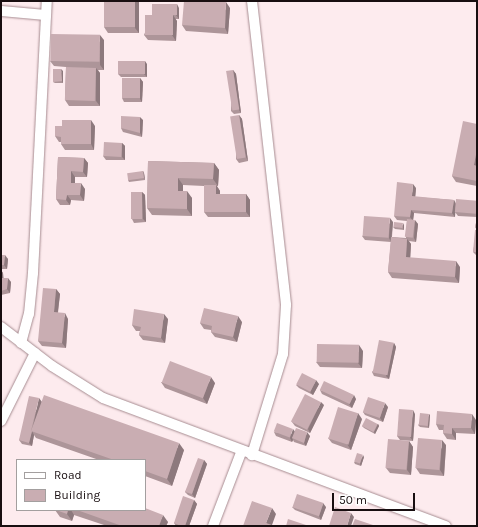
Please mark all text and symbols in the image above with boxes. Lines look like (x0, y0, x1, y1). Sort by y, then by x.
legend (16, 459, 146, 511)
text: Road (54, 468, 82, 482)
scale bar (334, 485, 417, 511)
text: Building (54, 488, 100, 502)
text: 50 m (339, 493, 367, 507)

